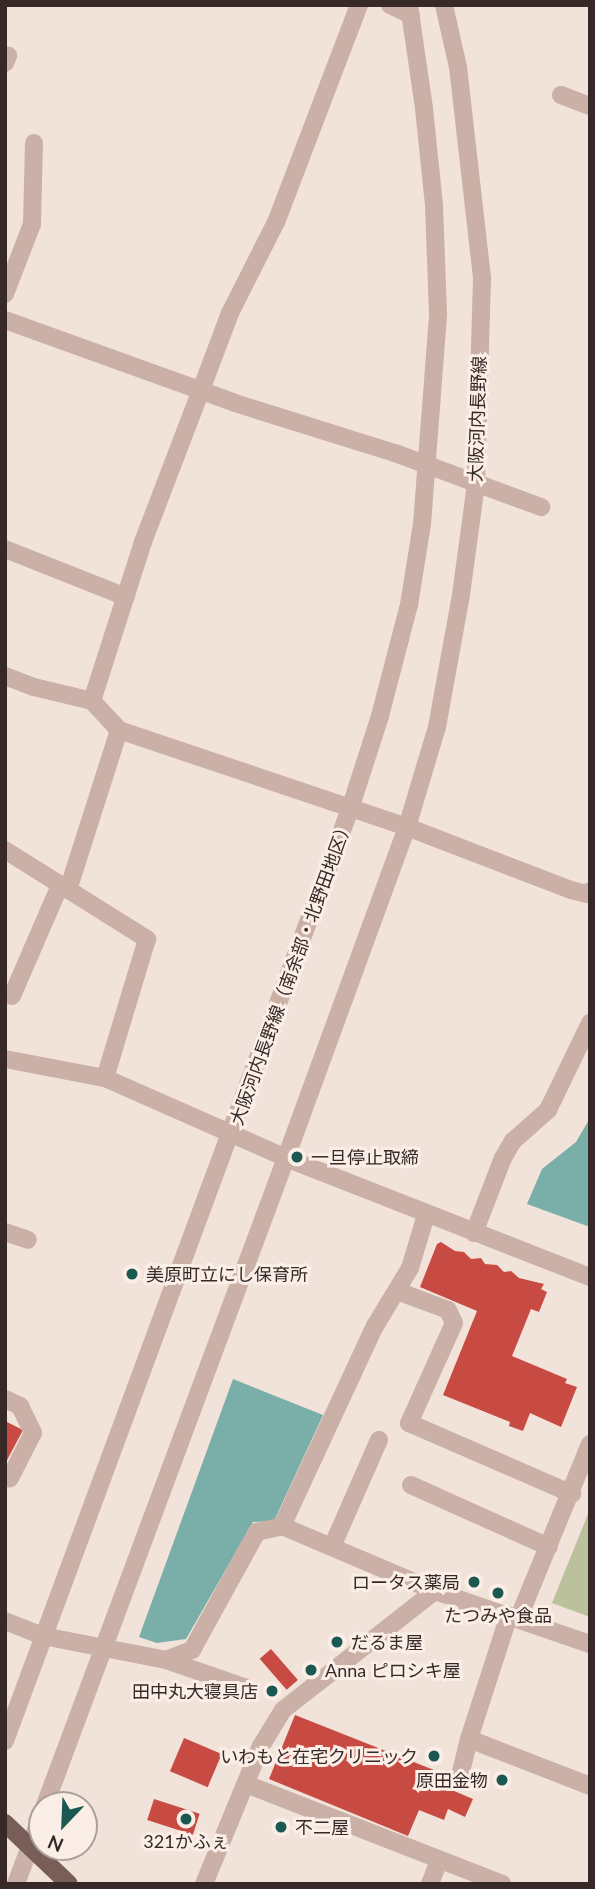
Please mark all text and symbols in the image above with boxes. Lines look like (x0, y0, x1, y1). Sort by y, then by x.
street label: 大阪河内長野線 (464, 356, 490, 482)
street label: 大阪河内長野線（南余部・北野田地区） (225, 816, 357, 1128)
place label: 一旦停止取締 (311, 1146, 419, 1168)
marker: 一旦停止取締 (289, 1149, 305, 1165)
place label: 美原町立にし保育所 (146, 1263, 308, 1285)
marker: 美原町立にし保育所 (124, 1266, 140, 1282)
place label: ロータス薬局 (352, 1571, 460, 1593)
marker: ロータス薬局 (466, 1574, 482, 1590)
marker: たつみや食品 (490, 1585, 506, 1601)
place label: たつみや食品 (444, 1604, 552, 1626)
place label: だるま屋 (351, 1631, 423, 1653)
marker: だるま屋 (329, 1634, 345, 1650)
place label: Anna ピロシキ屋 (325, 1659, 461, 1681)
marker: Anna ピロシキ屋 (303, 1662, 319, 1678)
place label: 田中丸大寝具店 (132, 1680, 258, 1702)
marker: 田中丸大寝具店 (264, 1683, 280, 1699)
place label: いわもと在宅クリニック (220, 1745, 418, 1767)
marker: いわもと在宅クリニック (424, 1746, 444, 1766)
place label: 原田金物 (416, 1769, 488, 1791)
marker: 原田金物 (494, 1772, 510, 1788)
north arrow (28, 1791, 98, 1861)
marker: 321かふぇ (178, 1811, 194, 1827)
place label: 不二屋 (295, 1816, 349, 1838)
marker: 不二屋 (273, 1819, 289, 1835)
place label: 321かふぇ (143, 1830, 229, 1852)
text: N (44, 1831, 67, 1857)

